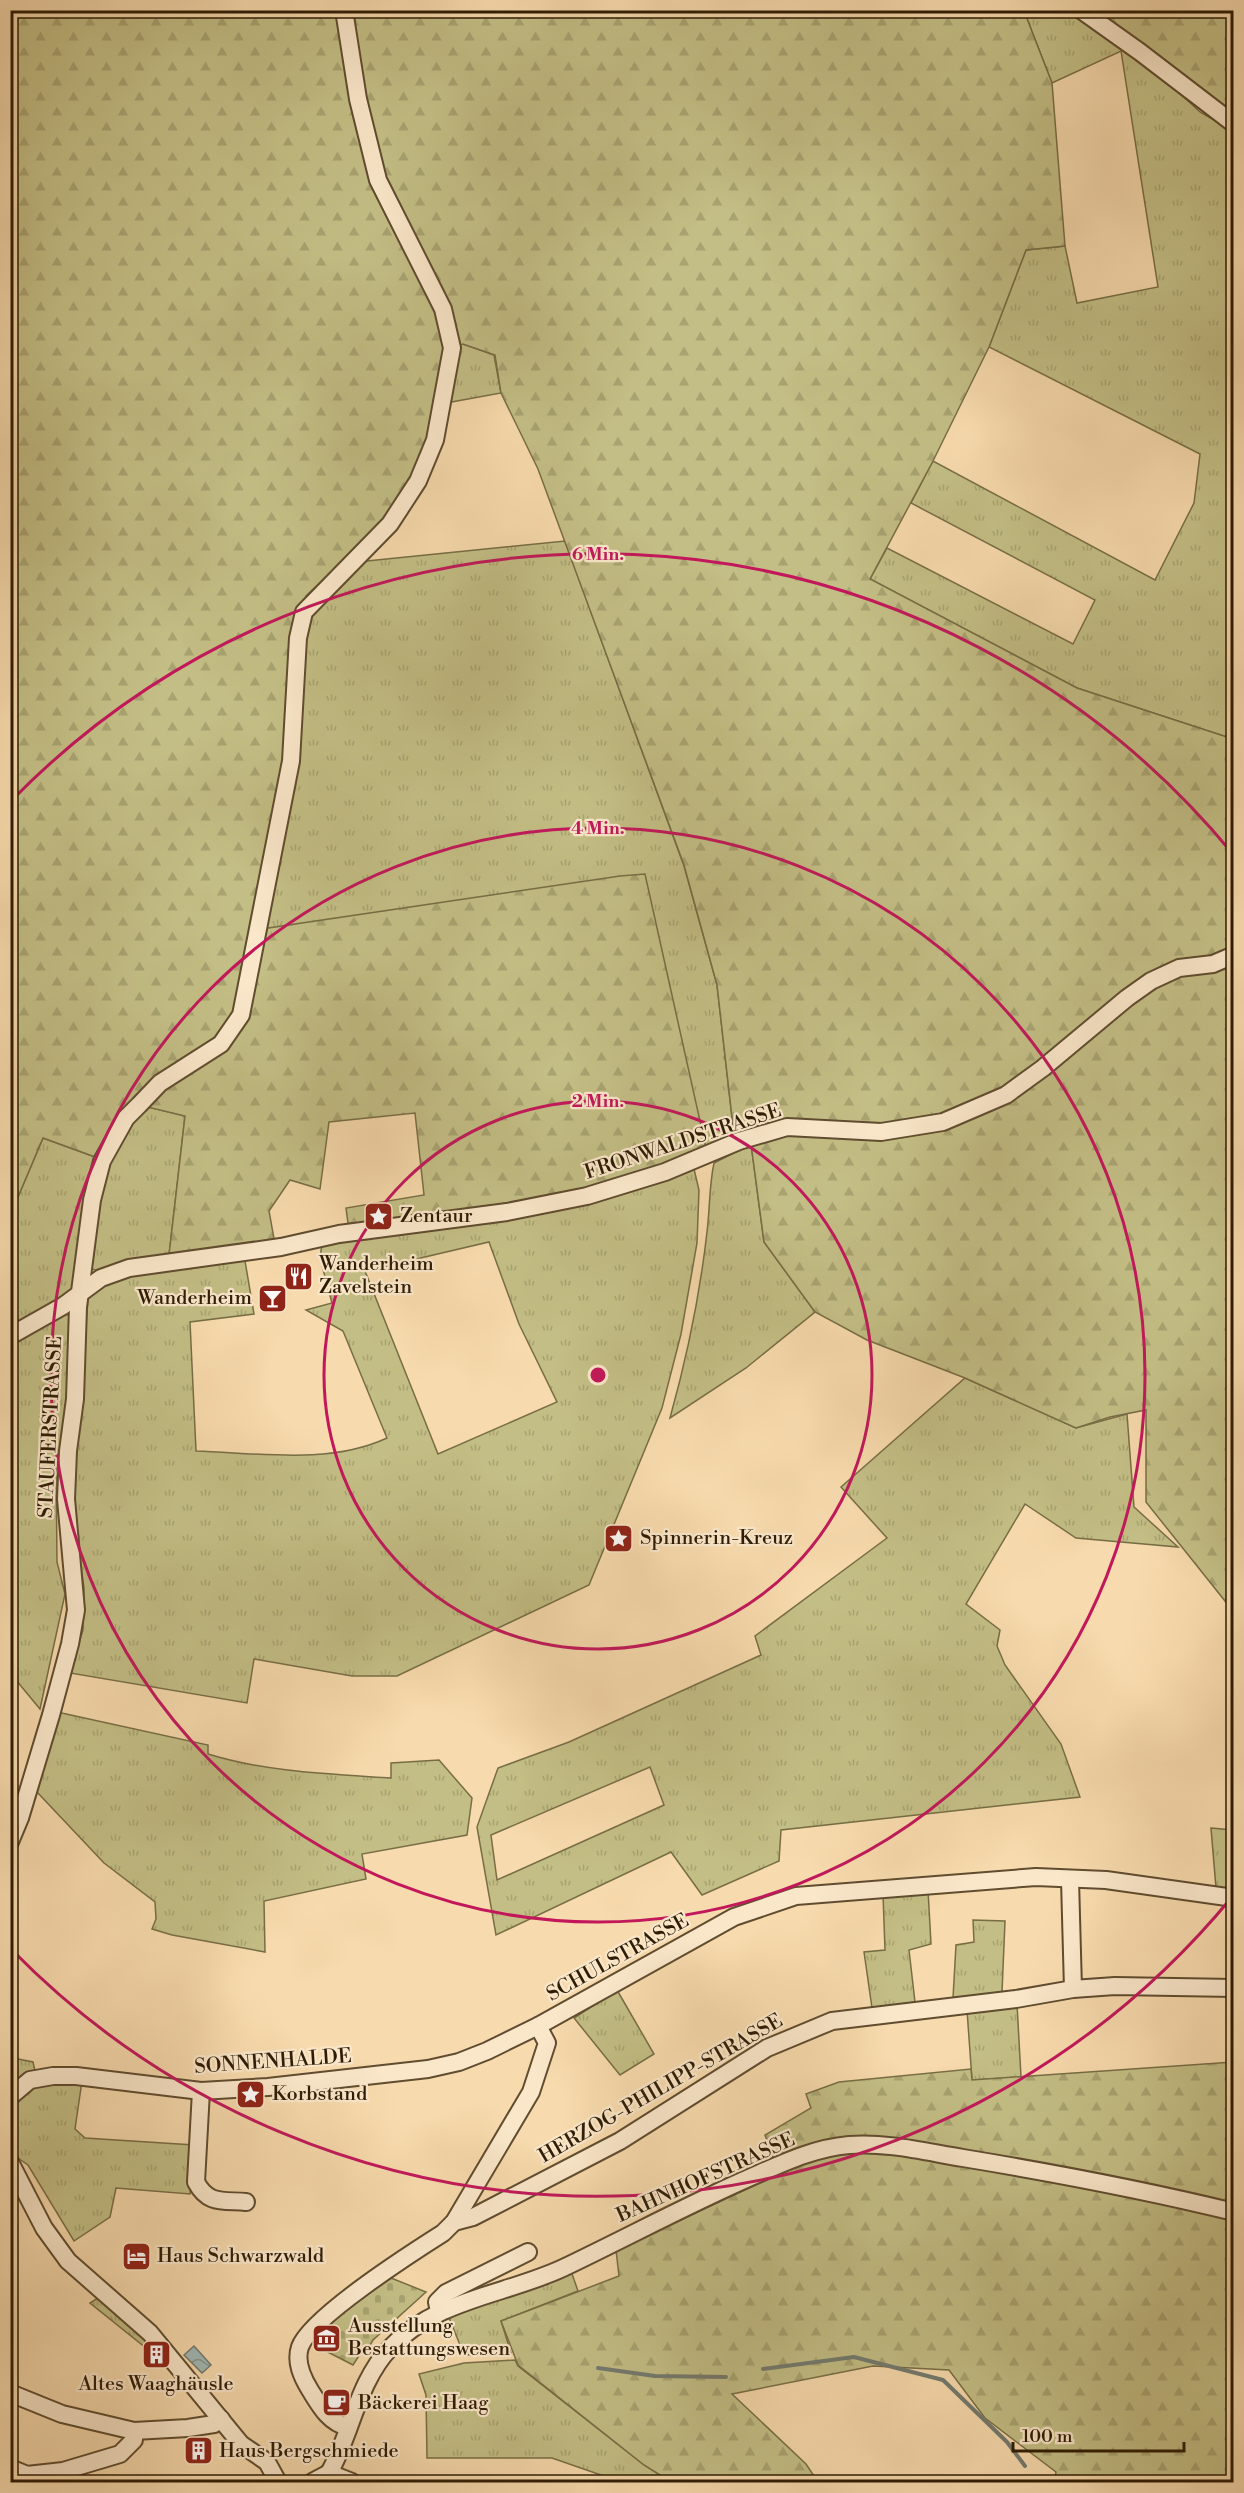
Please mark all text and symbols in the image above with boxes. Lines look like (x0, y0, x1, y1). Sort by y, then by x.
text: 6 Min. (572, 543, 624, 566)
text: 4 Min. (571, 817, 625, 840)
text: 2 Min. (572, 1090, 624, 1113)
street label: FRONWALDSTRASSE (581, 1098, 785, 1186)
place icon: Zentaur (363, 1200, 395, 1232)
place label: Zentaur (400, 1204, 473, 1229)
place label: Wanderheim Zavelstein (318, 1252, 434, 1300)
restaurant icon: Wanderheim Zavelstein (282, 1260, 314, 1292)
bar icon: Wanderheim (257, 1282, 289, 1314)
place label: Wanderheim (136, 1286, 252, 1311)
street label: STAUFERSTRASSE (34, 1335, 68, 1519)
centre of rings (588, 1365, 608, 1385)
place icon: Spinnerin-Kreuz (603, 1522, 635, 1554)
place label: Spinnerin-Kreuz (640, 1526, 793, 1551)
street label: SCHULSTRASSE (542, 1909, 694, 2007)
street label: HERZOG-PHILIPP-STRASSE (535, 2009, 787, 2169)
street label: SONNENHALDE (194, 2044, 352, 2080)
place icon: Korbstand (235, 2078, 267, 2110)
place label: Korbstand (272, 2082, 368, 2107)
street label: BAHNHOFSTRASSE (612, 2127, 799, 2229)
hotel icon: Haus Schwarzwald (120, 2240, 152, 2272)
place label: Haus Schwarzwald (157, 2244, 325, 2269)
place label: Ausstellung Bestattungswesen (347, 2314, 510, 2362)
museum icon: Ausstellung Bestattungswesen (311, 2322, 343, 2354)
building icon: Altes Waaghäusle (140, 2338, 172, 2370)
place label: Altes Waaghäusle (77, 2372, 234, 2397)
cafe icon: Bäckerei Haag (321, 2387, 353, 2419)
place label: Bäckerei Haag (357, 2391, 489, 2416)
scale bar (1013, 2415, 1184, 2453)
text: 100 m (1022, 2425, 1073, 2448)
building icon: Haus Bergschmiede (182, 2435, 214, 2467)
place label: Haus Bergschmiede (219, 2439, 399, 2464)

